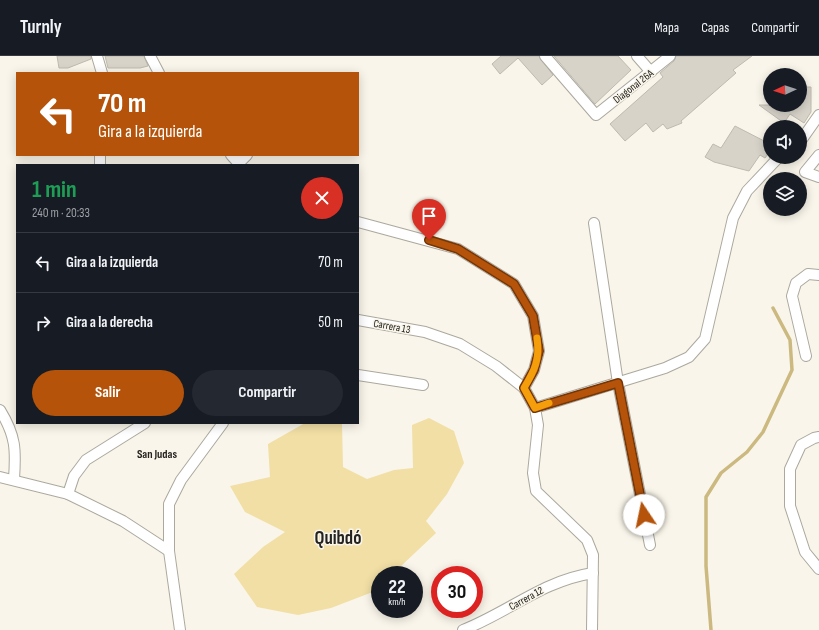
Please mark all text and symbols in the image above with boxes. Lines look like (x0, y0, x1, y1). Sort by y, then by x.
text: Turnly (20, 16, 62, 39)
text: Mapa (654, 19, 679, 36)
text: Capas (701, 19, 729, 36)
text: Compartir (751, 19, 799, 36)
street label: Diagonal 26A (611, 67, 656, 106)
north arrow (763, 68, 807, 112)
map controls (763, 68, 807, 216)
text: 70 m (98, 87, 146, 120)
icon: left (32, 88, 84, 140)
button: sound (763, 120, 807, 164)
text: Gira a la izquierda (98, 121, 202, 142)
button: layers (763, 172, 807, 216)
text: 1 min (32, 175, 77, 204)
button: close (301, 177, 343, 219)
pin (412, 199, 446, 240)
text: 240 m · 20:33 (32, 205, 90, 221)
icon: arrive (418, 205, 440, 227)
icon: left (32, 252, 54, 274)
text: Gira a la izquierda (66, 253, 158, 272)
text: 70 m (318, 253, 343, 272)
icon: right (32, 312, 54, 334)
text: Gira a la derecha (66, 313, 153, 332)
text: 50 m (318, 313, 343, 332)
street label: Carrera 13 (372, 317, 412, 336)
button: Salir (32, 370, 184, 416)
button: Compartir (192, 370, 343, 416)
district label: San Judas (137, 447, 177, 462)
position arrow (623, 494, 665, 536)
district label: Quibdó (315, 527, 361, 550)
speed limit sign: 30 (431, 566, 483, 618)
text: 22 (388, 575, 406, 599)
street label: Carrera 12 (507, 583, 546, 613)
text: km/h (388, 596, 406, 608)

